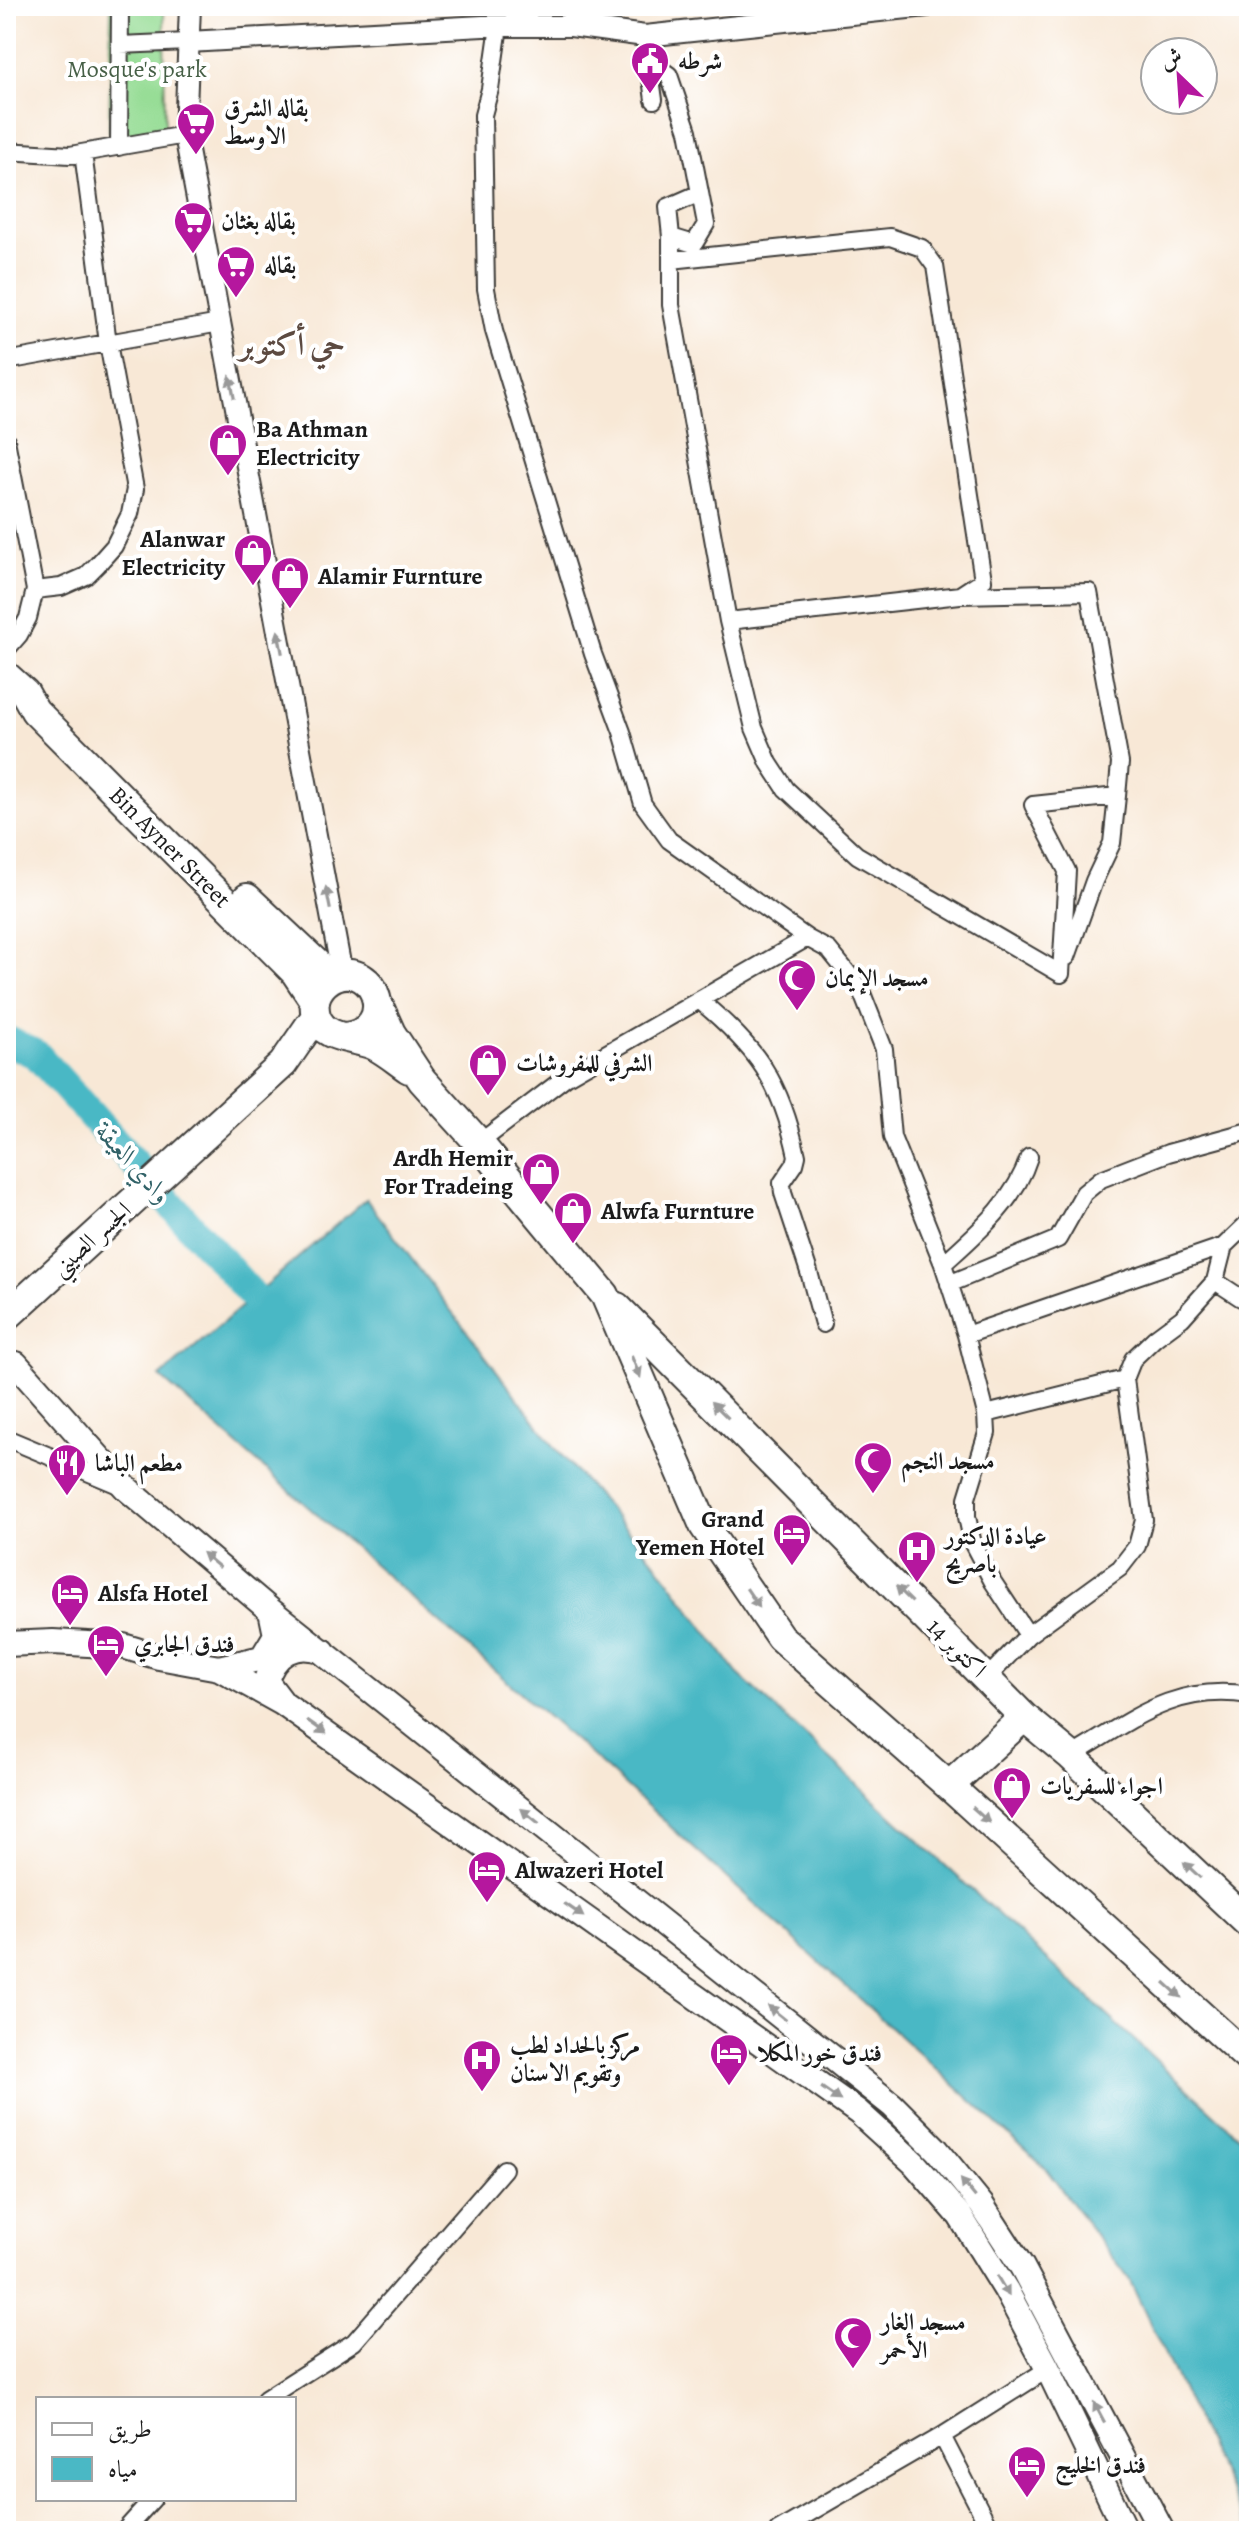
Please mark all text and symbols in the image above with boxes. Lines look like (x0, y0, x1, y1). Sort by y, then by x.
north arrow (1139, 36, 1219, 116)
public building icon: شرطه (629, 40, 671, 95)
text: ش (1155, 41, 1187, 77)
place label: شرطه (678, 45, 722, 77)
park label: Mosque's park (67, 53, 207, 85)
place label: بقاله الشرق الاوسط (224, 92, 309, 152)
supermarket icon: بقاله الشرق الاوسط (175, 101, 217, 156)
supermarket icon: بقاله بغثان (172, 200, 214, 255)
place label: بقاله بغثان (221, 205, 296, 237)
supermarket icon: بقاله (215, 244, 257, 299)
place label: بقاله (264, 249, 296, 281)
district label: حي أكتوبر (236, 322, 345, 370)
one-way arrow (226, 374, 238, 399)
place label: Ba Athman Electricity (256, 413, 369, 473)
shop icon: Ba Athman Electricity (207, 422, 249, 477)
place label: Alanwar Electricity (122, 523, 226, 583)
shop icon: Alanwar Electricity (232, 532, 274, 587)
shop icon: Alamir Furnture (269, 555, 311, 610)
place label: Alamir Furnture (317, 560, 483, 592)
one-way arrow (273, 629, 285, 654)
street label: Bin Ayner Street (102, 779, 238, 915)
one-way arrow (321, 885, 333, 910)
mosque icon: مسجد الإيمان (776, 957, 818, 1012)
place label: مسجد الإيمان (825, 962, 929, 995)
shop icon: الشرفي للمفروشات (467, 1042, 509, 1097)
place label: الشرفي للمفروشات (516, 1047, 653, 1082)
water label: وادي العيقة (84, 1114, 179, 1213)
place label: Ardh Hemir For Tradeing (384, 1142, 514, 1202)
shop icon: Ardh Hemir For Tradeing (520, 1151, 562, 1206)
shop icon: Alwfa Furnture (552, 1190, 594, 1245)
street label: الجسر الصيني (44, 1194, 142, 1288)
place label: Alwfa Furnture (600, 1195, 754, 1227)
one-way arrow (629, 1355, 642, 1379)
one-way arrow (711, 1401, 730, 1420)
mosque icon: مسجد النجم (852, 1440, 894, 1495)
restaurant icon: مطعم الباشا (46, 1442, 88, 1497)
place label: مسجد النجم (901, 1445, 995, 1483)
place label: مطعم الباشا (95, 1447, 183, 1485)
place label: Grand Yemen Hotel (635, 1503, 765, 1563)
hotel icon: Grand Yemen Hotel (771, 1512, 813, 1567)
place label: عيادة الدكتور باصريح (942, 1520, 1047, 1584)
hospital icon: عيادة الدكتور باصريح (896, 1529, 938, 1584)
one-way arrow (202, 1552, 222, 1569)
hotel icon: Alsfa Hotel (49, 1572, 91, 1627)
place label: Alsfa Hotel (97, 1577, 209, 1609)
one-way arrow (895, 1585, 913, 1604)
one-way arrow (745, 1587, 760, 1608)
street label: 14 اكتوبر (920, 1611, 994, 1685)
hotel icon: فندق الجابري (85, 1623, 127, 1678)
place label: فندق الجابري (134, 1628, 235, 1663)
one-way arrow (306, 1719, 327, 1734)
shop icon: اجواء للسفريات (991, 1765, 1033, 1820)
place label: اجواء للسفريات (1040, 1770, 1163, 1802)
one-way arrow (971, 1806, 990, 1824)
one-way arrow (520, 1808, 540, 1825)
hotel icon: Alwazeri Hotel (466, 1849, 508, 1904)
place label: Alwazeri Hotel (514, 1854, 664, 1886)
one-way arrow (1183, 1862, 1202, 1880)
one-way arrow (563, 1902, 585, 1918)
one-way arrow (1164, 1981, 1183, 1999)
one-way arrow (767, 2006, 787, 2022)
place label: مركز بالحداد لطب وتقويم الاسنان (510, 2029, 640, 2094)
hotel icon: فندق خور المكلا (708, 2032, 750, 2087)
place label: فندق خور المكلا (757, 2037, 882, 2069)
hospital icon: مركز بالحداد لطب وتقويم الاسنان (461, 2038, 503, 2093)
one-way arrow (821, 2085, 842, 2101)
one-way arrow (960, 2179, 977, 2199)
one-way arrow (996, 2275, 1010, 2297)
place label: مسجد الغار الأحمر (878, 2306, 966, 2366)
mosque icon: مسجد الغار الأحمر (832, 2315, 874, 2370)
legend (36, 2397, 296, 2501)
one-way arrow (1093, 2401, 1106, 2424)
text: طريق (108, 2413, 152, 2445)
hotel icon: فندق الخليج (1006, 2444, 1048, 2499)
place label: فندق الخليج (1055, 2449, 1146, 2487)
text: مياه (108, 2453, 138, 2485)

